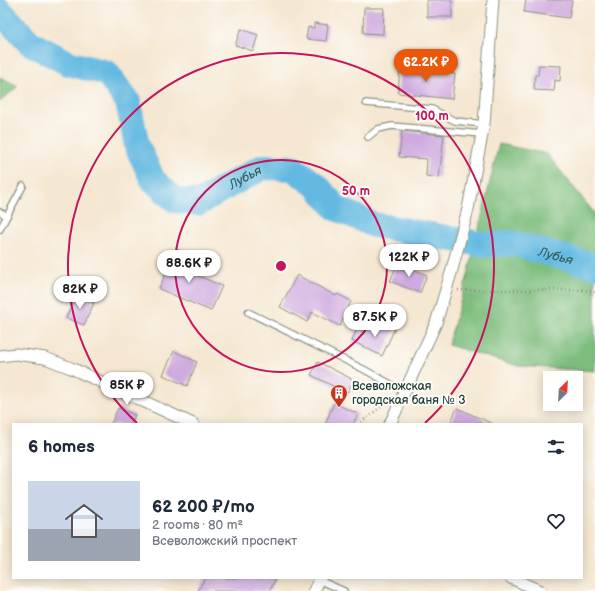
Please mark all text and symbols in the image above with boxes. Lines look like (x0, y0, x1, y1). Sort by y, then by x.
pin: 62.2K ₽ (389, 49, 463, 83)
text: 62.2K ₽ (403, 54, 449, 70)
text: 100 m (415, 109, 449, 124)
water label: Лубья (225, 162, 265, 193)
text: 50 m (342, 184, 370, 199)
pin: 122K ₽ (376, 244, 442, 278)
water label: Лубья (536, 244, 576, 269)
text: 122K ₽ (389, 249, 429, 265)
pin: 88.6K ₽ (152, 250, 226, 284)
text: 88.6K ₽ (166, 255, 212, 271)
centre of rings (274, 259, 288, 273)
pin: 82K ₽ (52, 276, 108, 310)
text: 82K ₽ (62, 281, 98, 297)
pin: 87.5K ₽ (338, 304, 412, 338)
text: 87.5K ₽ (352, 309, 398, 325)
north arrow (543, 371, 583, 411)
map controls (543, 371, 583, 411)
pin: 85K ₽ (99, 372, 155, 406)
text: 85K ₽ (109, 377, 145, 393)
place label: Всеволожская городская баня № 3 (352, 379, 466, 408)
building icon: Всеволожская городская баня № 3 (329, 383, 349, 408)
icon: filters (545, 436, 567, 458)
text: 6 homes (28, 437, 95, 457)
icon: home (60, 497, 108, 545)
text: 62 200 ₽/mo (152, 497, 255, 517)
icon: heart (545, 510, 567, 532)
text: 2 rooms · 80 m² (152, 517, 243, 533)
text: Всеволожский проспект (152, 533, 297, 549)

